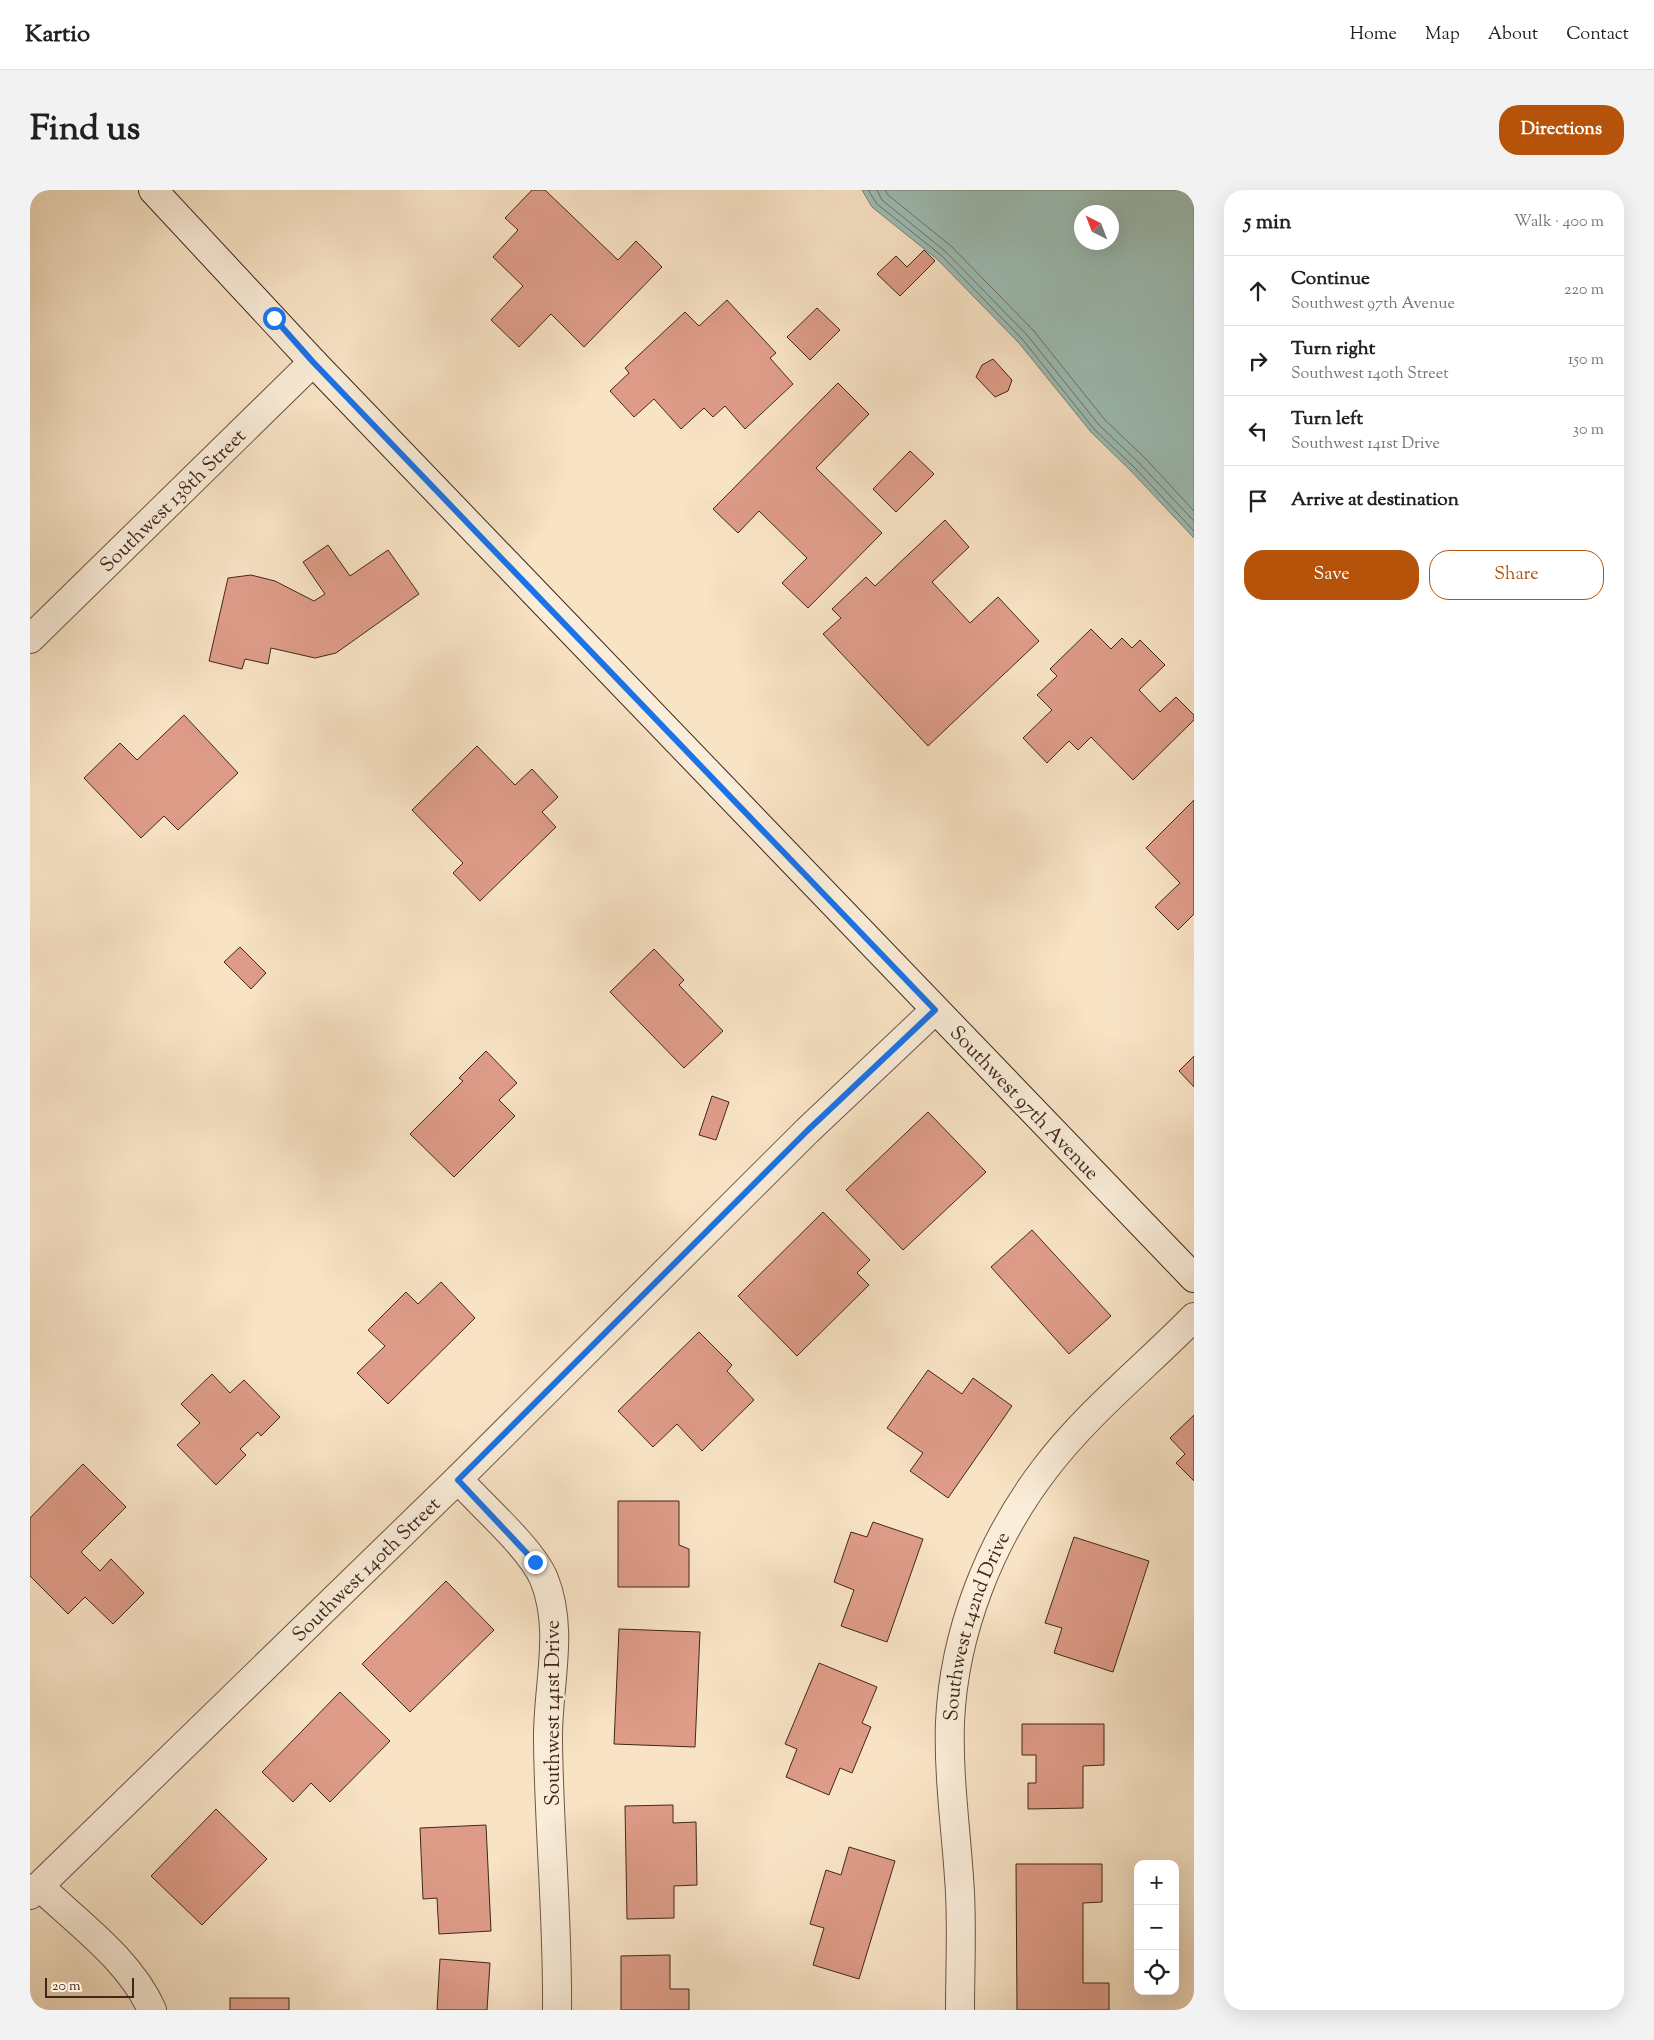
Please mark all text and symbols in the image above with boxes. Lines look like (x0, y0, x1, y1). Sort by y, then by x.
text: Kartio (25, 18, 90, 52)
text: Home (1350, 22, 1397, 48)
text: Map (1425, 22, 1460, 48)
text: About (1488, 22, 1538, 48)
text: Contact (1566, 22, 1629, 48)
text: Find us (30, 105, 140, 156)
button: Directions (1499, 105, 1624, 155)
north arrow (1074, 205, 1119, 250)
text: 5 min (1244, 208, 1291, 238)
text: Walk · 400 m (1514, 211, 1604, 234)
text: Continue (1291, 266, 1370, 293)
icon: ahead (1244, 277, 1272, 305)
text: 220 m (1564, 279, 1604, 302)
text: Southwest 97th Avenue (1291, 293, 1455, 316)
route start (263, 307, 286, 330)
text: Turn right (1291, 336, 1375, 363)
icon: right (1244, 347, 1272, 375)
text: 150 m (1568, 349, 1604, 372)
text: Southwest 140th Street (1291, 363, 1449, 386)
text: Turn left (1291, 406, 1363, 433)
icon: left (1244, 417, 1272, 445)
text: 30 m (1573, 419, 1604, 442)
street label: Southwest 138th Street (94, 423, 254, 580)
text: Southwest 141st Drive (1291, 433, 1440, 456)
icon: arrive (1244, 487, 1272, 515)
text: Arrive at destination (1291, 487, 1459, 514)
button: Save (1244, 550, 1419, 600)
button: Share (1429, 550, 1604, 600)
street label: Southwest 97th Avenue (942, 1020, 1105, 1188)
street label: Southwest 140th Street (287, 1491, 448, 1650)
street label: Southwest 142nd Drive (938, 1527, 1019, 1722)
route end (524, 1551, 547, 1574)
street label: Southwest 141st Drive (540, 1620, 569, 1806)
map controls (1134, 1860, 1179, 1995)
button: + (1134, 1860, 1179, 1905)
button: − (1134, 1905, 1179, 1950)
button: locate (1134, 1950, 1179, 1995)
scale bar (45, 1975, 134, 1998)
text: 20 m (52, 1977, 81, 1997)

